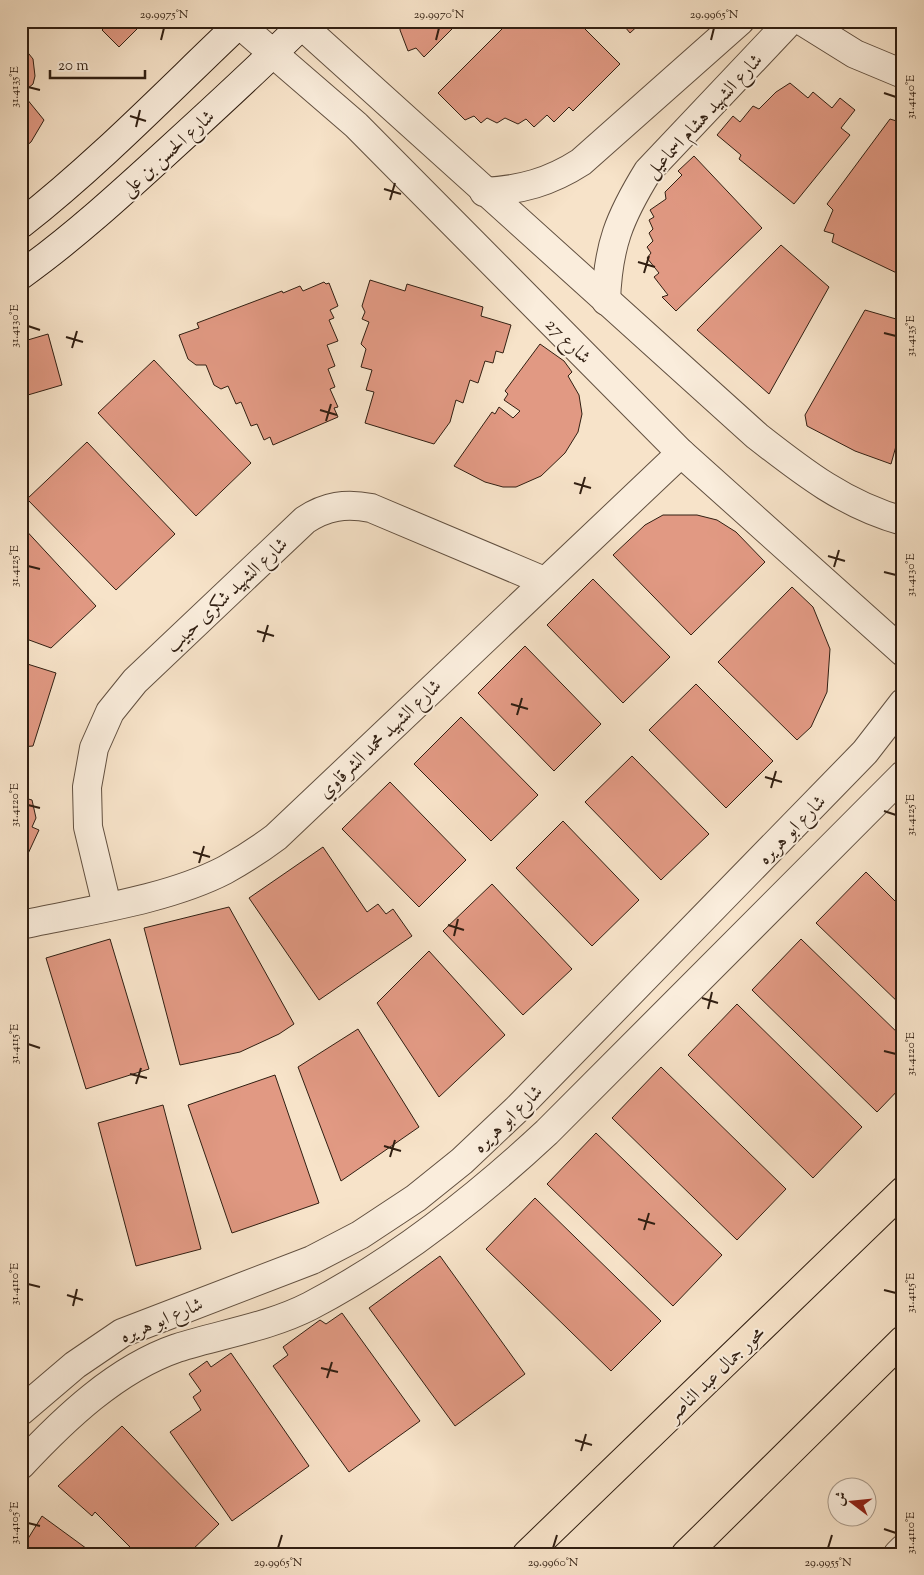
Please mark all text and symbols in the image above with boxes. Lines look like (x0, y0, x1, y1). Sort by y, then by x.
text: 29.9975°N (140, 6, 189, 24)
text: 29.9970°N (414, 6, 465, 24)
text: 29.9965°N (690, 6, 739, 24)
scale bar (50, 48, 145, 80)
street label: شارع الشهيد هشام اسماعيل (640, 48, 771, 186)
text: 20 m (58, 56, 89, 77)
text: 31.4135°E (6, 66, 24, 108)
text: 31.4140°E (902, 74, 920, 119)
street label: شارع الحسن بن على (116, 104, 222, 203)
text: 31.4130°E (6, 304, 24, 348)
street label: شارع 27 (538, 313, 596, 371)
text: 31.4135°E (902, 315, 920, 357)
street label: شارع الشهيد شكرى حبيب (161, 532, 295, 660)
text: 31.4125°E (6, 544, 24, 587)
text: 31.4130°E (902, 553, 920, 597)
street label: شارع الشهيد محمد الشرقاوي (313, 674, 448, 806)
text: 31.4120°E (6, 782, 24, 827)
street label: شارع ابو هريره (752, 790, 833, 872)
text: 31.4125°E (902, 793, 920, 836)
text: 31.4115°E (6, 1023, 24, 1064)
text: 31.4120°E (902, 1031, 920, 1076)
street label: شارع ابو هريره (468, 1079, 550, 1160)
text: 31.4110°E (6, 1262, 24, 1305)
text: 31.4115°E (902, 1272, 920, 1313)
street label: شارع ابو هريره (116, 1292, 208, 1351)
street label: محور جمال عبد الناصر (660, 1321, 772, 1430)
north arrow (826, 1478, 876, 1528)
text: ش (830, 1489, 853, 1508)
text: 31.4105°E (6, 1501, 24, 1544)
text: 31.4110°E (902, 1511, 920, 1554)
text: 29.9965°N (254, 1554, 303, 1572)
text: 29.9960°N (528, 1554, 579, 1572)
text: 29.9955°N (804, 1554, 852, 1572)

